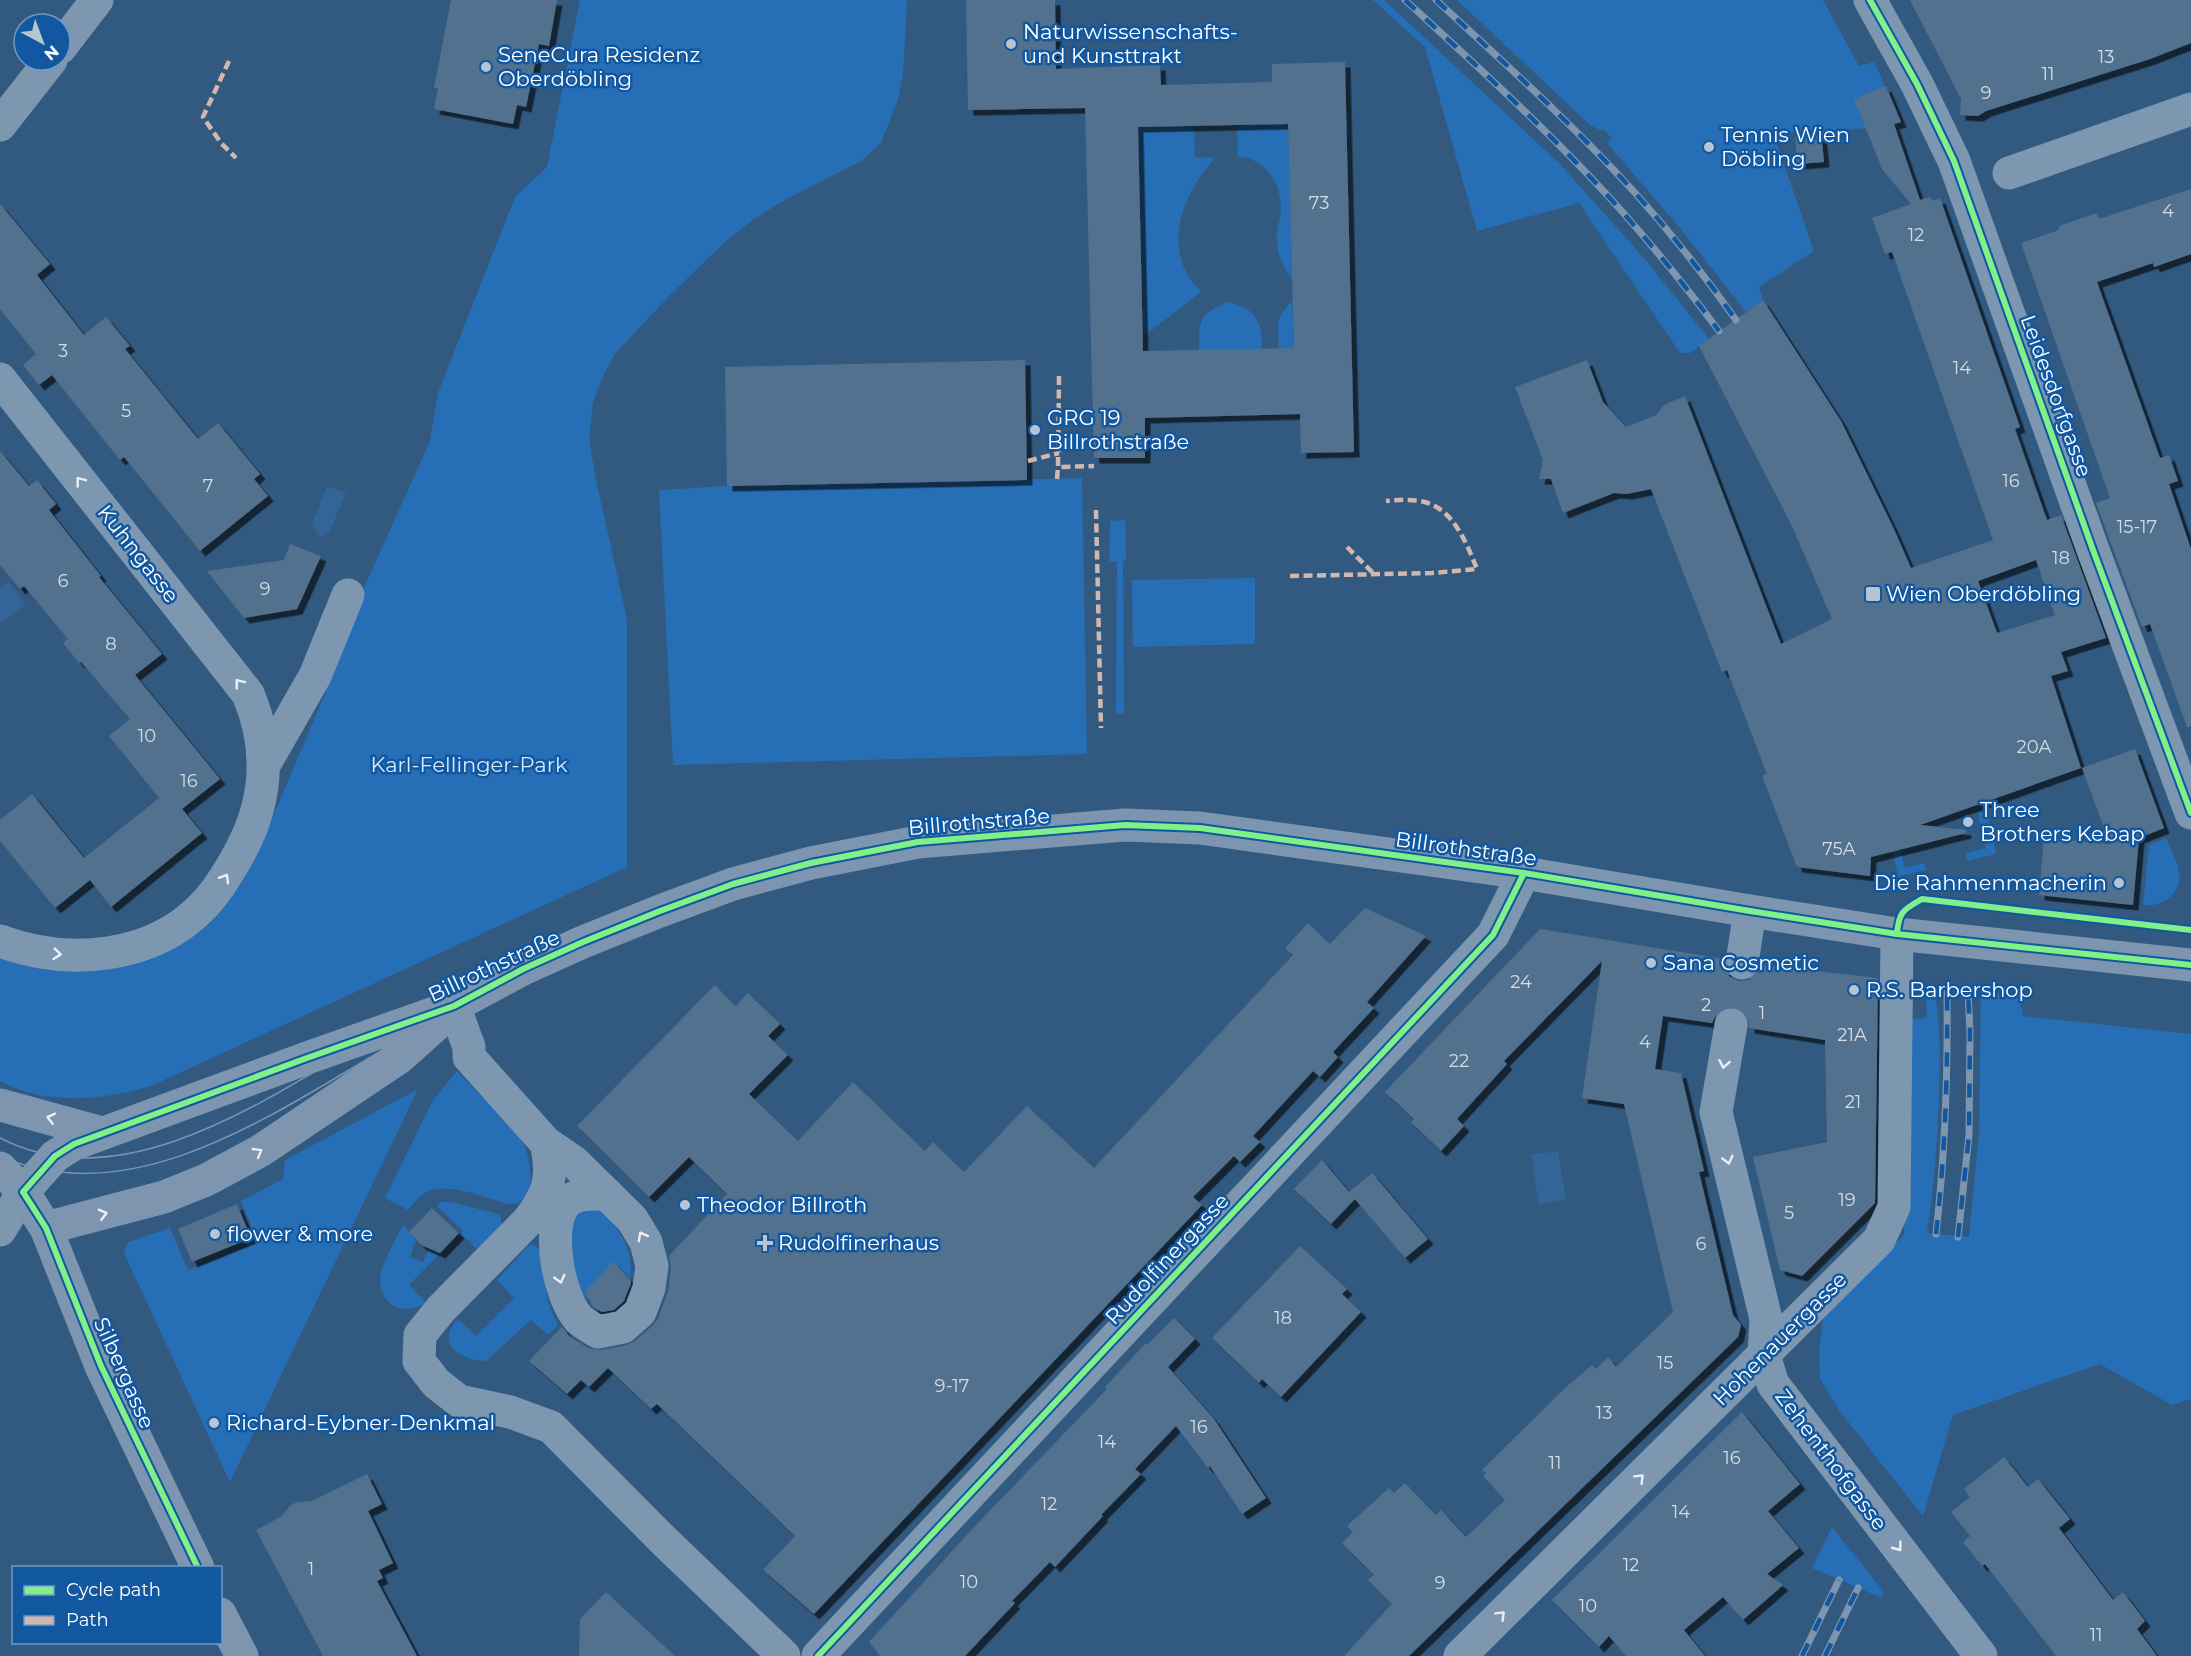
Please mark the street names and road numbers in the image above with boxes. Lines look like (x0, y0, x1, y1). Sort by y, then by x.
street label: Leidesdorfgasse (2016, 311, 2097, 480)
street label: Kuhngasse (93, 500, 184, 607)
street label: Billrothstraße (907, 803, 1051, 840)
street label: Billrothstraße (1394, 826, 1538, 871)
street label: Billrothstraße (424, 924, 564, 1007)
street label: Rudolfinergasse (1100, 1188, 1234, 1329)
street label: Hohenauergasse (1708, 1267, 1852, 1411)
street label: Silbergasse (89, 1313, 160, 1432)
street label: Zehenthofgasse (1770, 1384, 1893, 1535)

